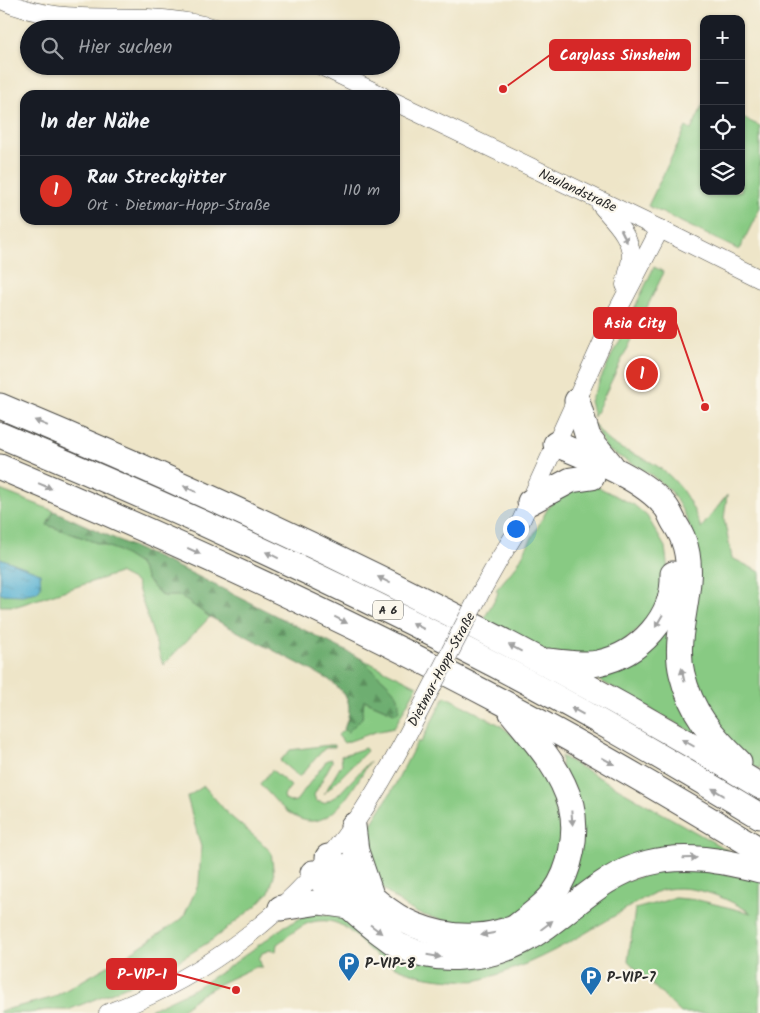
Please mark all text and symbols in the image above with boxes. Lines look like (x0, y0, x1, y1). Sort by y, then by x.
map controls (700, 15, 745, 195)
button: + (700, 15, 745, 60)
search box (20, 20, 400, 75)
text: Hier suchen (78, 33, 172, 63)
icon: search (38, 34, 66, 62)
callout: Carglass Sinsheim (550, 40, 690, 70)
text: Carglass Sinsheim (560, 44, 680, 68)
button: − (700, 60, 745, 105)
button: locate (700, 105, 745, 150)
text: In der Nähe (40, 106, 150, 139)
button: layers (700, 150, 745, 195)
text: Rau Streckgitter (87, 163, 226, 193)
street label: Neulandstraße (535, 163, 621, 219)
text: 1 (54, 178, 58, 203)
text: 110 m (343, 178, 380, 203)
text: Ort · Dietmar-Hopp-Straße (87, 193, 270, 218)
one-way arrow (621, 229, 629, 243)
callout: Asia City (594, 308, 676, 338)
text: Asia City (604, 312, 666, 336)
pin: 1 (626, 355, 658, 393)
one-way arrow (34, 419, 48, 427)
one-way arrow (38, 482, 52, 490)
one-way arrow (183, 484, 197, 492)
your location (503, 516, 529, 542)
one-way arrow (186, 547, 201, 556)
one-way arrow (265, 550, 279, 558)
one-way arrow (377, 576, 392, 584)
road number: A 6 (373, 600, 403, 620)
street label: Dietmar-Hopp-Straße (402, 608, 482, 731)
one-way arrow (655, 614, 663, 629)
one-way arrow (334, 616, 348, 624)
one-way arrow (411, 622, 426, 630)
one-way arrow (508, 644, 522, 652)
one-way arrow (678, 666, 686, 682)
one-way arrow (570, 706, 584, 715)
one-way arrow (681, 738, 695, 747)
one-way arrow (601, 757, 615, 766)
one-way arrow (712, 787, 725, 796)
one-way arrow (569, 811, 577, 827)
one-way arrow (682, 854, 698, 862)
one-way arrow (540, 920, 554, 930)
one-way arrow (369, 923, 382, 934)
one-way arrow (479, 931, 495, 939)
parking icon: P-VIP-8 (337, 951, 361, 982)
place label: P-VIP-8 (365, 953, 416, 975)
one-way arrow (426, 953, 442, 961)
callout: P-VIP-1 (107, 959, 176, 989)
text: P-VIP-1 (117, 963, 167, 987)
parking icon: P-VIP-7 (579, 965, 603, 996)
place label: P-VIP-7 (607, 967, 656, 989)

